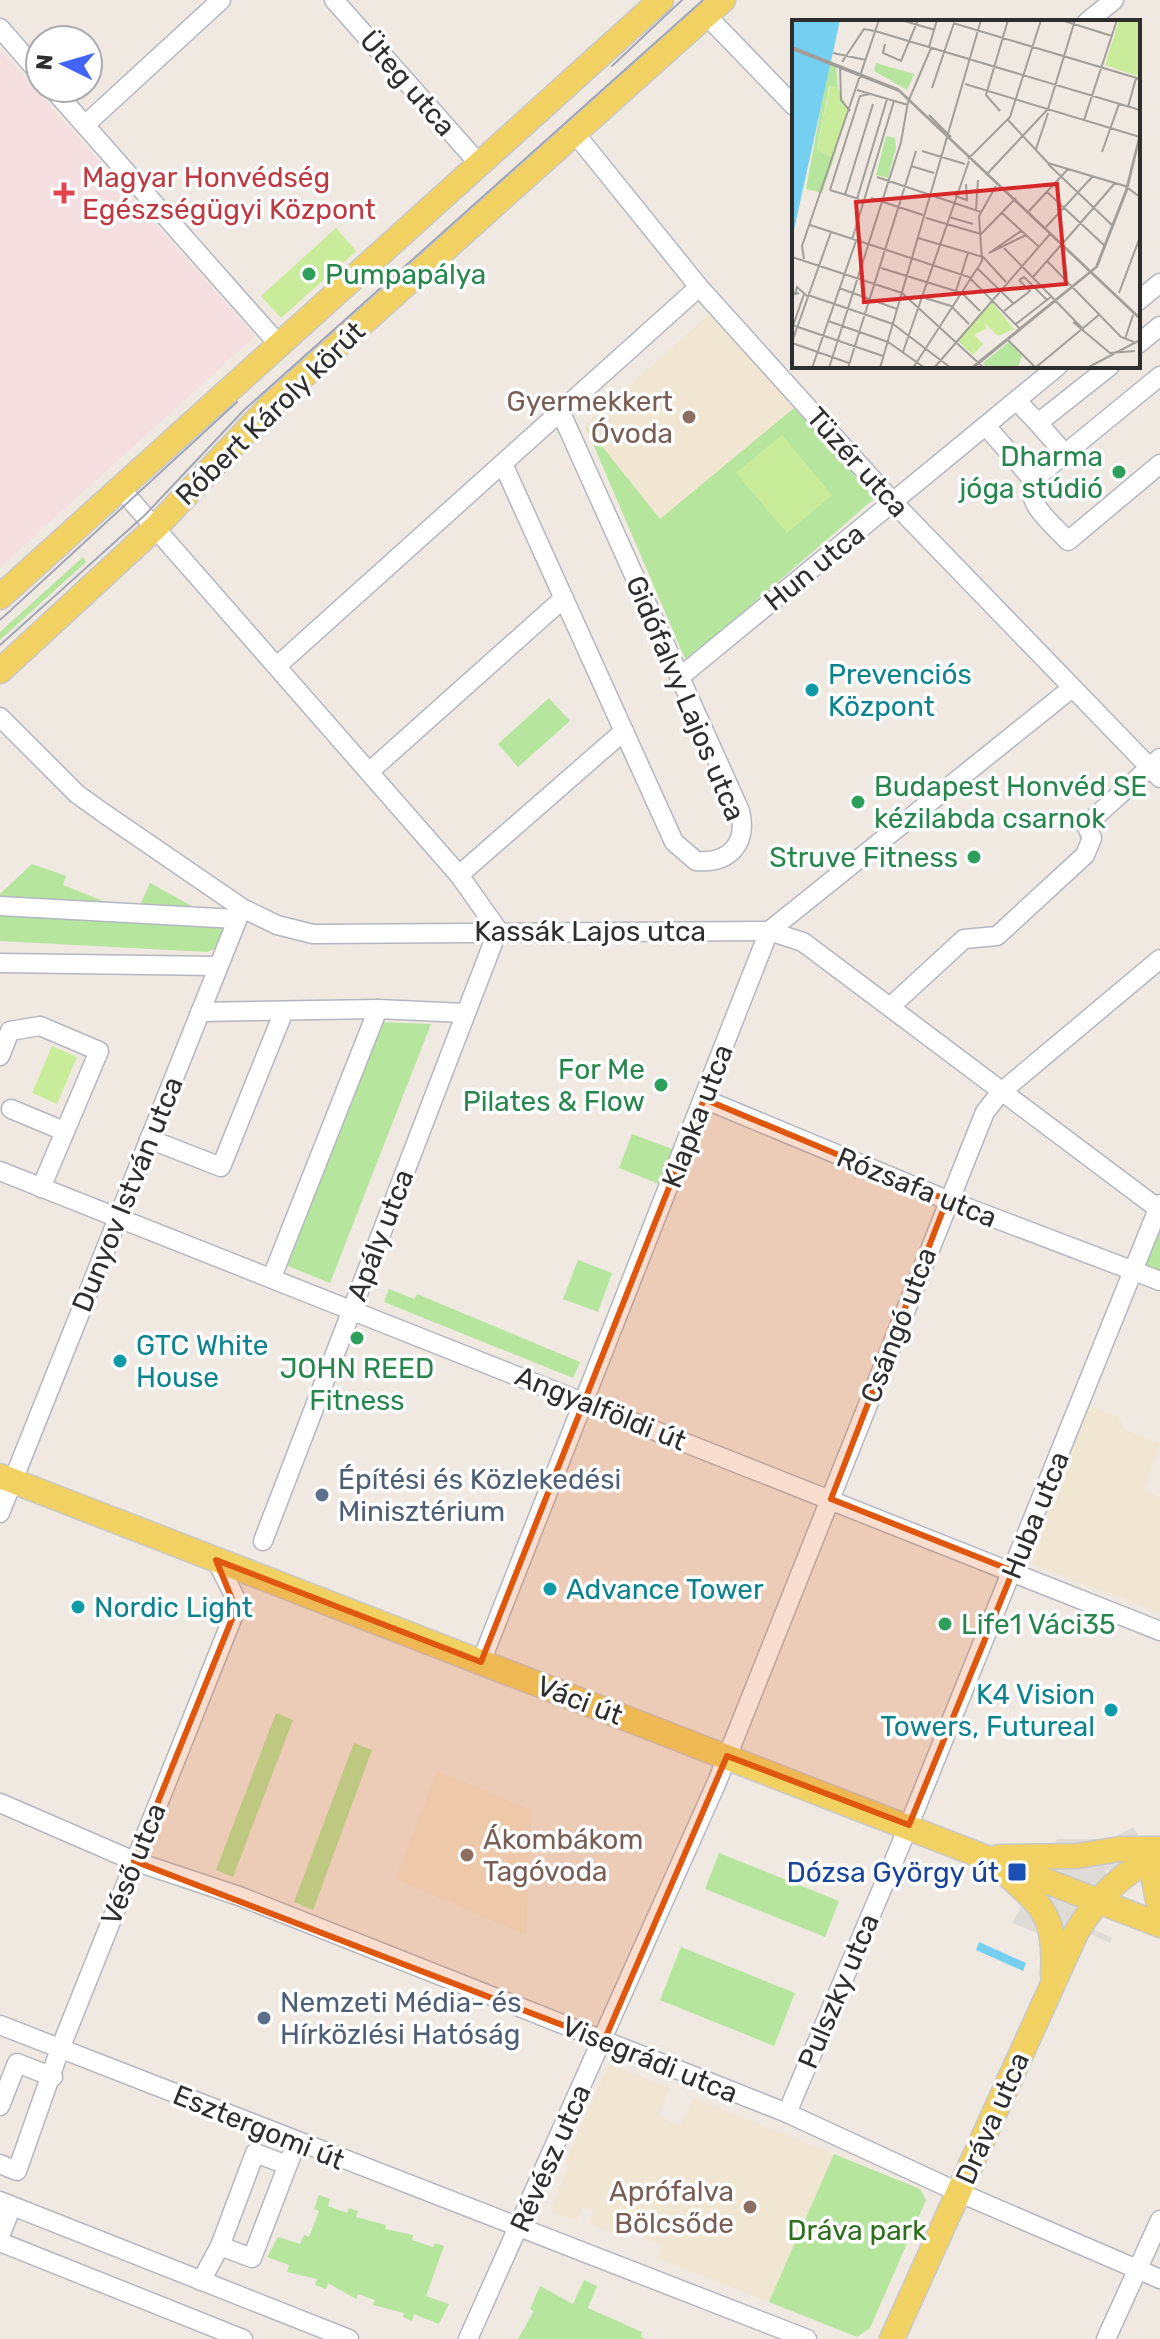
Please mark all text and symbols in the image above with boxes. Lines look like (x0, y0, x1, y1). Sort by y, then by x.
inset map (792, 20, 1140, 368)
north arrow (24, 24, 104, 104)
street label: Üteg utca (353, 24, 462, 143)
text: N (30, 53, 59, 71)
place label: Magyar Honvédség Egészségügyi Központ (82, 161, 376, 226)
marker: Magyar Honvédség Egészségügyi Központ (53, 182, 75, 204)
place label: Pumpapálya (325, 258, 486, 291)
marker: Pumpapálya (300, 265, 318, 283)
street label: Róbert Károly körút (169, 315, 372, 512)
place label: Gyermekkert Óvoda (507, 385, 673, 450)
street label: Tüzér utca (800, 401, 915, 524)
marker: Gyermekkert Óvoda (680, 408, 698, 426)
place label: Dharma jóga stúdió (958, 440, 1103, 505)
marker: Dharma jóga stúdió (1110, 463, 1128, 481)
street label: Hun utca (758, 517, 871, 618)
street label: Gidófalvy Lajos utca (619, 571, 752, 826)
place label: Prevenciós Központ (828, 658, 972, 723)
marker: Prevenciós Központ (803, 681, 821, 699)
place label: Budapest Honvéd SE kézilabda csarnok (874, 770, 1147, 835)
marker: Budapest Honvéd SE kézilabda csarnok (849, 793, 867, 811)
place label: Struve Fitness (769, 841, 958, 874)
marker: Struve Fitness (965, 848, 983, 866)
street label: Kassák Lajos utca (474, 915, 706, 948)
street label: Klapka utca (655, 1040, 740, 1193)
place label: For Me Pilates & Flow (463, 1053, 645, 1118)
street label: Dunyov István utca (65, 1072, 190, 1317)
marker: For Me Pilates & Flow (652, 1076, 670, 1094)
street label: Rózsafa utca (832, 1140, 1002, 1235)
street label: Apály utca (340, 1165, 421, 1306)
street label: Csángó utca (854, 1243, 943, 1408)
place label: GTC White House (136, 1329, 269, 1394)
marker: JOHN REED Fitness (348, 1329, 366, 1347)
marker: GTC White House (111, 1352, 129, 1370)
place label: JOHN REED Fitness (280, 1352, 434, 1417)
street label: Angyalföldi út (511, 1359, 691, 1458)
street label: Huba utca (995, 1447, 1076, 1584)
place label: Építési és Közlekedési Minisztérium (338, 1463, 621, 1528)
marker: Építési és Közlekedési Minisztérium (313, 1486, 331, 1504)
place label: Advance Tower (566, 1573, 764, 1606)
marker: Advance Tower (541, 1580, 559, 1598)
place label: Nordic Light (94, 1591, 253, 1624)
marker: Nordic Light (69, 1598, 87, 1616)
place label: Life1 Váci35 (961, 1608, 1116, 1641)
marker: Life1 Váci35 (936, 1615, 954, 1633)
street label: Váci út (532, 1669, 627, 1732)
place label: K4 Vision Towers, Futureal (880, 1678, 1095, 1743)
marker: K4 Vision Towers, Futureal (1102, 1701, 1120, 1719)
street label: Véső utca (94, 1798, 173, 1930)
place label: Ákombákom Tagóvoda (483, 1823, 643, 1888)
marker: Ákombákom Tagóvoda (458, 1846, 476, 1864)
place label: Dózsa György út (786, 1856, 999, 1889)
marker: Dózsa György út (1006, 1861, 1028, 1883)
street label: Pulszky utca (791, 1909, 886, 2074)
place label: Nemzeti Média- és Hírközlési Hatóság (280, 1986, 521, 2051)
marker: Nemzeti Média- és Hírközlési Hatóság (255, 2009, 273, 2027)
street label: Visegrádi utca (557, 2009, 742, 2110)
street label: Dráva utca (949, 2047, 1036, 2189)
street label: Esztergomi út (168, 2078, 349, 2177)
street label: Révész utca (503, 2079, 598, 2237)
place label: Aprófalva Bölcsőde (609, 2175, 734, 2240)
marker: Aprófalva Bölcsőde (741, 2198, 759, 2216)
park label: Dráva park (787, 2214, 927, 2247)

